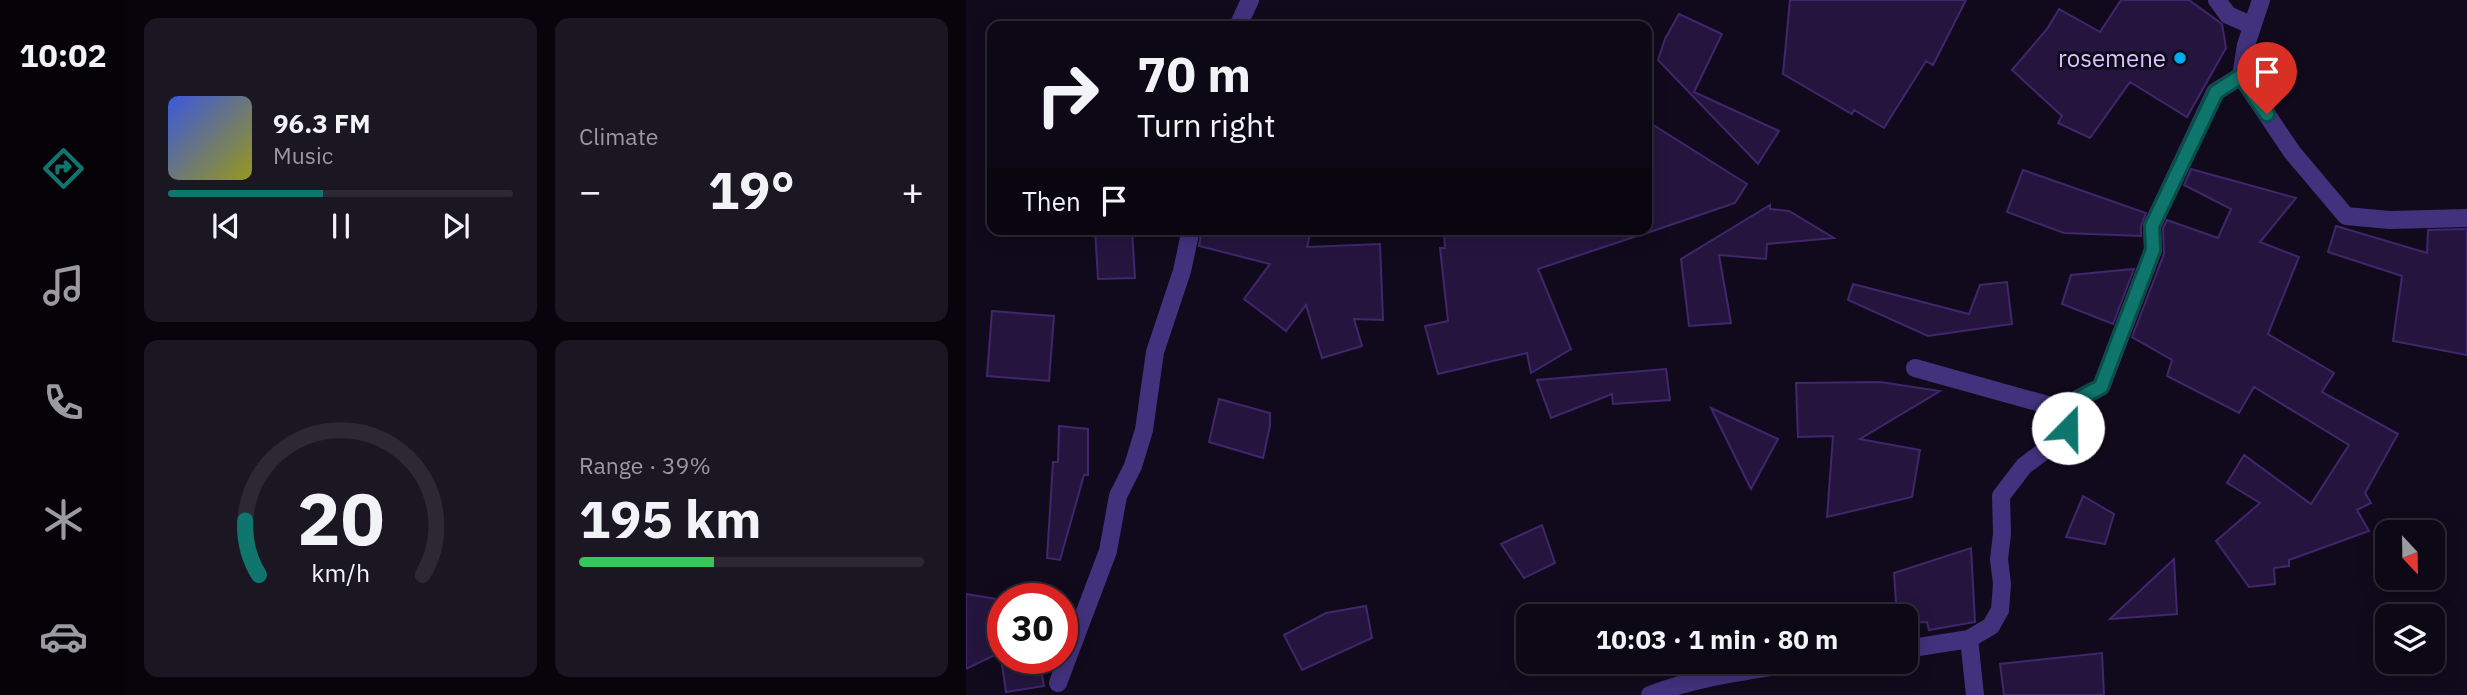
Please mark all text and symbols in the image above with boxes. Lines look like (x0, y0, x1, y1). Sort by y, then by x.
text: 10:02 (19, 34, 107, 76)
text: 70 m (1137, 42, 1251, 105)
place label: rosemene (2058, 42, 2166, 74)
pin (2237, 42, 2297, 114)
icon: right (1022, 49, 1113, 140)
marker: rosemene (2172, 50, 2188, 66)
icon: arrive (2248, 53, 2286, 91)
text: Turn right (1137, 104, 1275, 146)
text: 96.3 FM (273, 106, 371, 140)
text: Climate (579, 121, 658, 151)
text: Music (273, 140, 333, 170)
icon: directions (39, 144, 88, 193)
text: 19° (708, 156, 795, 223)
text: − (579, 166, 602, 215)
text: + (901, 166, 924, 215)
icon: arrive (1095, 182, 1133, 220)
text: Then (1022, 184, 1081, 218)
icon: previous (207, 207, 245, 245)
icon: pause (322, 207, 360, 245)
icon: next (437, 207, 475, 245)
icon: music (39, 261, 88, 310)
icon: phone (39, 378, 88, 427)
position arrow (2031, 391, 2105, 465)
text: Range · 39% (579, 450, 711, 480)
text: 20 (297, 470, 384, 565)
text: 195 km (579, 485, 761, 552)
icon: climate (39, 495, 88, 544)
north arrow (2375, 520, 2445, 590)
map controls (2375, 520, 2445, 674)
text: km/h (311, 555, 370, 588)
speed limit sign: 30 (987, 583, 1078, 674)
button: layers (2375, 604, 2445, 674)
icon: car (39, 612, 88, 661)
text: 10:03 · 1 min · 80 m (1596, 622, 1838, 656)

